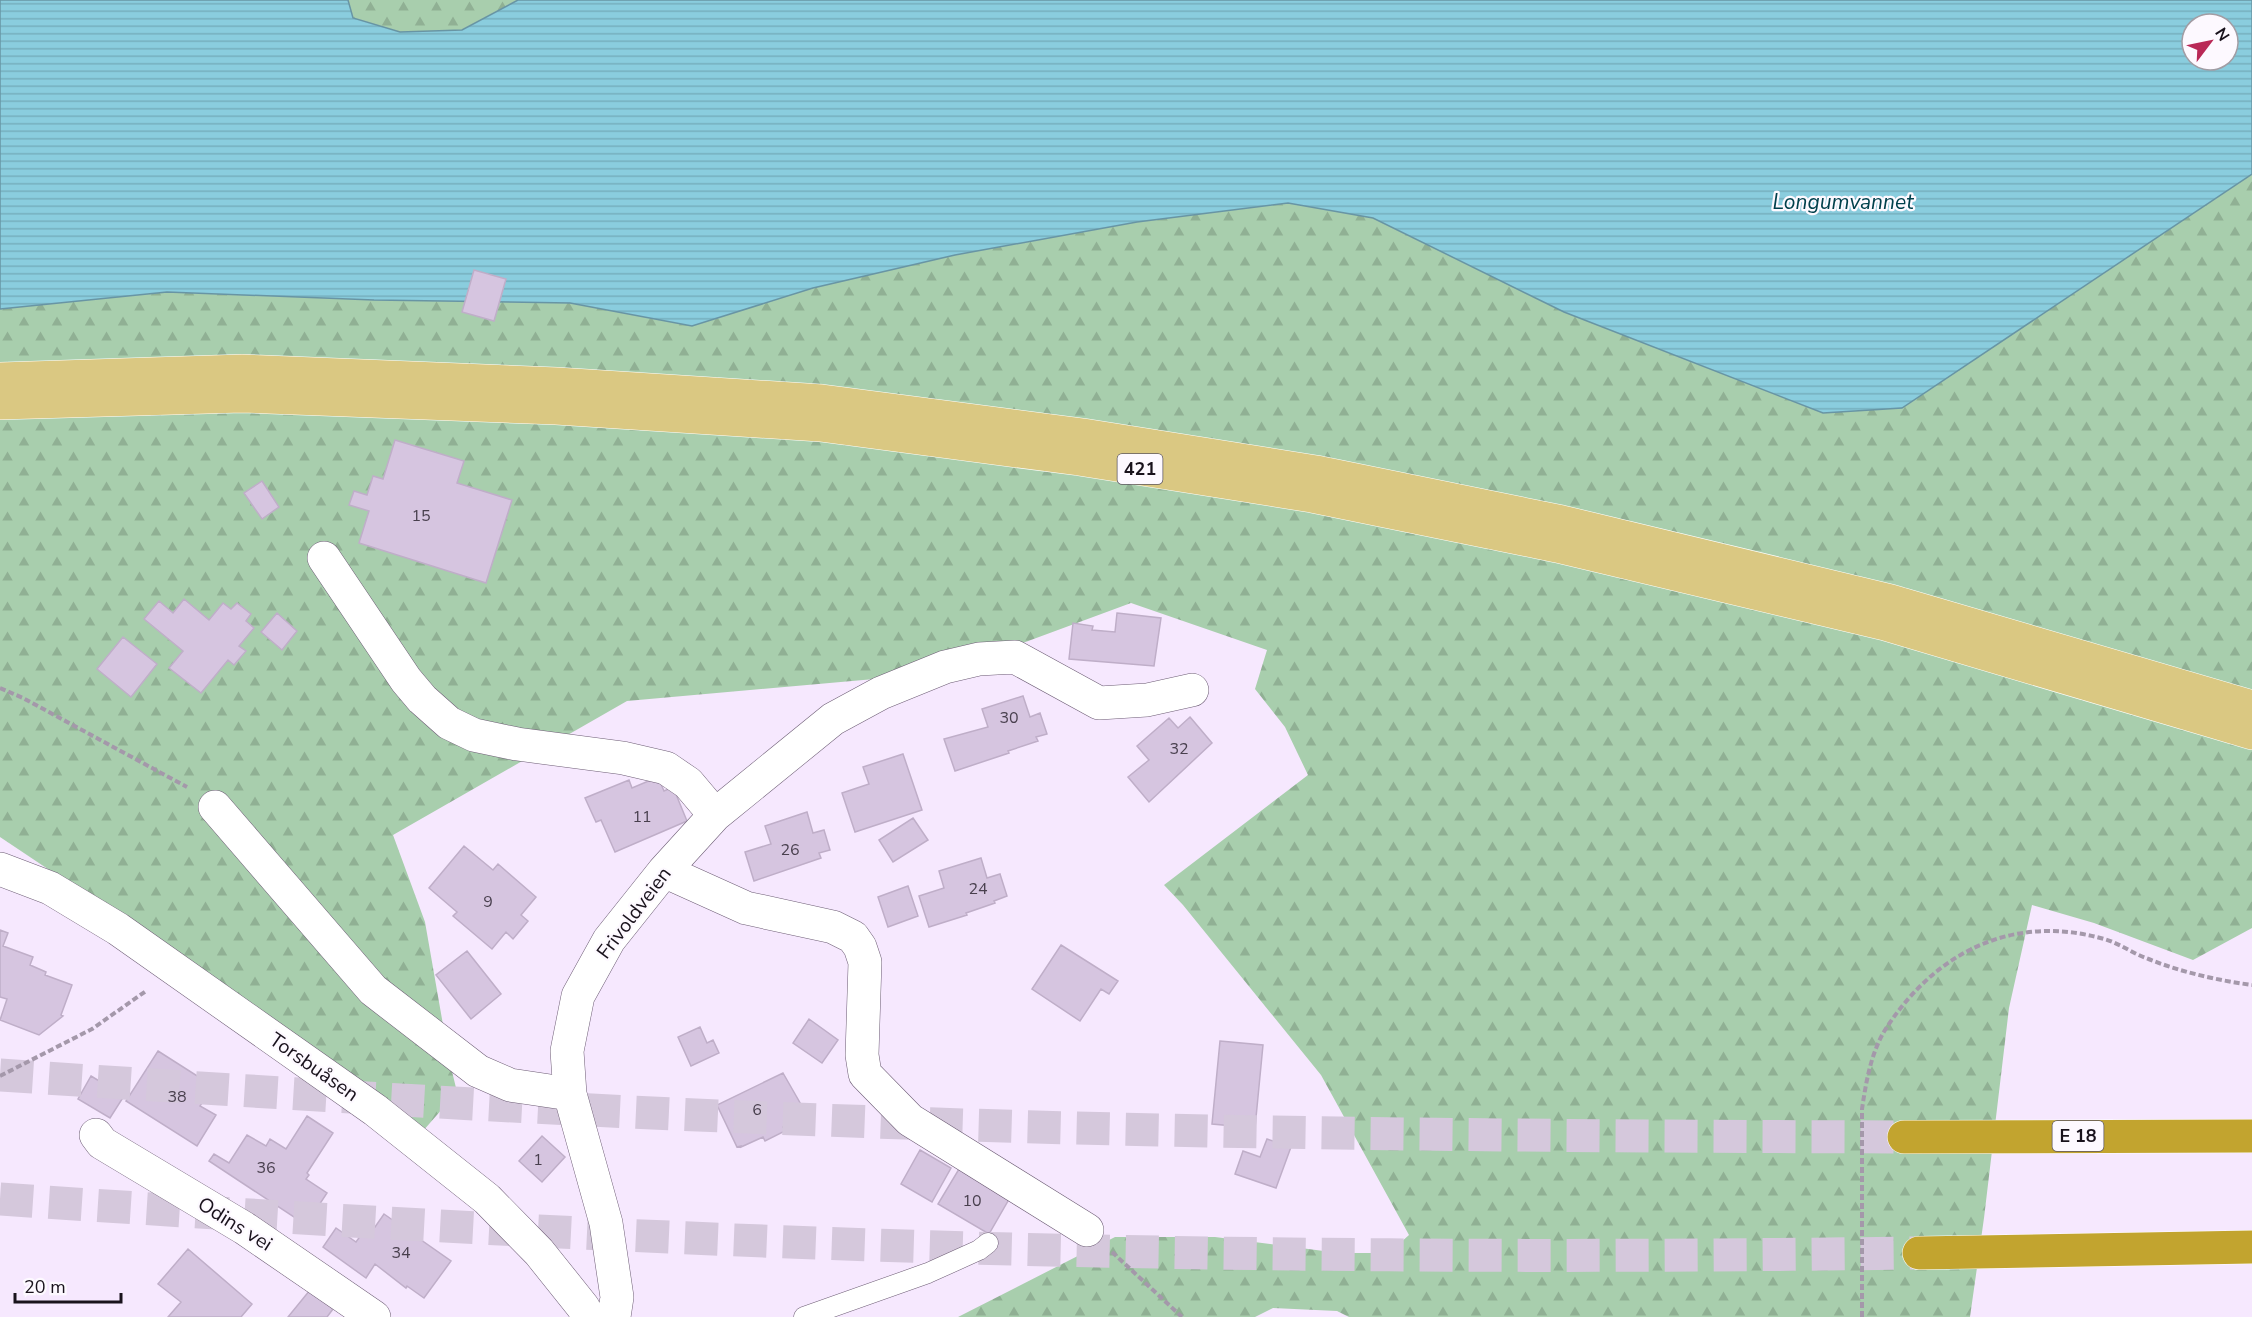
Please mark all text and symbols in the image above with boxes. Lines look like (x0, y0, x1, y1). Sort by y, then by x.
north arrow (2180, 12, 2240, 72)
text: N (2209, 24, 2234, 45)
water label: Longumvannet (1773, 188, 1914, 216)
road number: 421 (1118, 454, 1162, 484)
house number: 15 (411, 505, 431, 527)
house number: 30 (999, 707, 1019, 729)
house number: 32 (1169, 738, 1189, 760)
house number: 11 (632, 806, 652, 828)
house number: 26 (780, 839, 800, 861)
street label: Frivoldveien (590, 861, 678, 965)
house number: 24 (968, 878, 988, 900)
house number: 9 (483, 891, 493, 913)
street label: Torsbuåsen (264, 1026, 364, 1108)
house number: 38 (167, 1086, 187, 1108)
house number: 6 (752, 1099, 762, 1121)
road number: E 18 (2052, 1121, 2104, 1151)
house number: 1 (533, 1149, 543, 1171)
house number: 36 (256, 1157, 276, 1179)
house number: 10 (962, 1190, 982, 1212)
street label: Odins vei (193, 1191, 277, 1257)
house number: 34 (391, 1242, 411, 1264)
scale bar (15, 1266, 122, 1304)
text: 20 m (24, 1275, 66, 1299)

